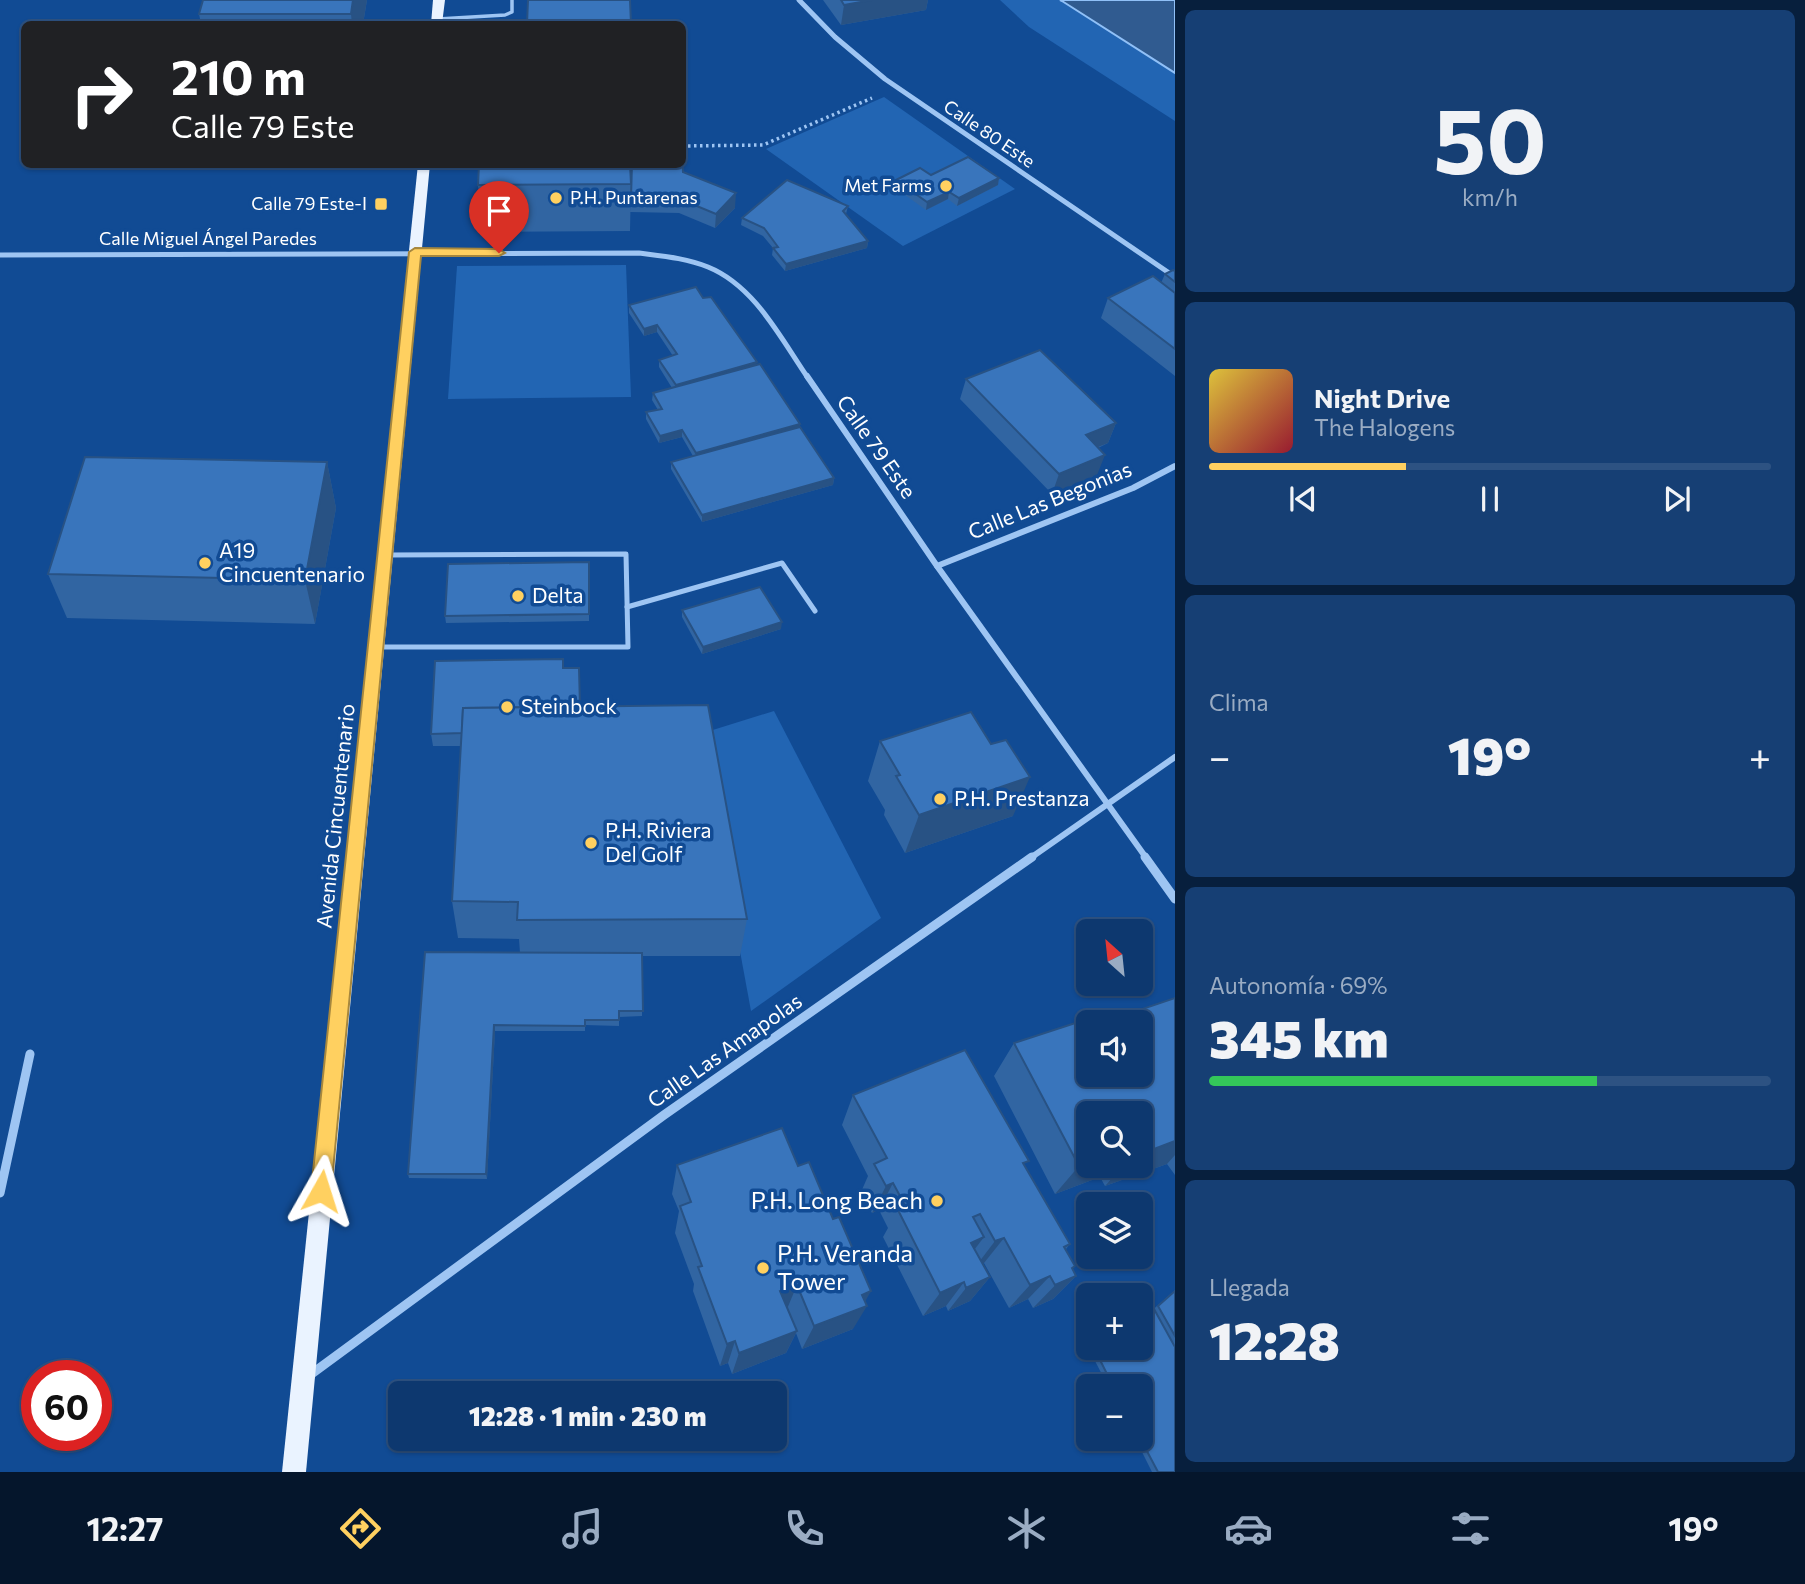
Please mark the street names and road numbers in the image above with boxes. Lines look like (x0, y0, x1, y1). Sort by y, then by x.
street label: Calle 80 Este (940, 95, 1039, 172)
street label: Calle Miguel Ángel Paredes (99, 227, 317, 249)
street label: Calle 79 Este (832, 390, 922, 503)
street label: Calle Las Begonias (964, 455, 1135, 544)
street label: Avenida Cincuentenario (310, 702, 359, 929)
street label: Calle Las Amapolas (642, 987, 806, 1112)

